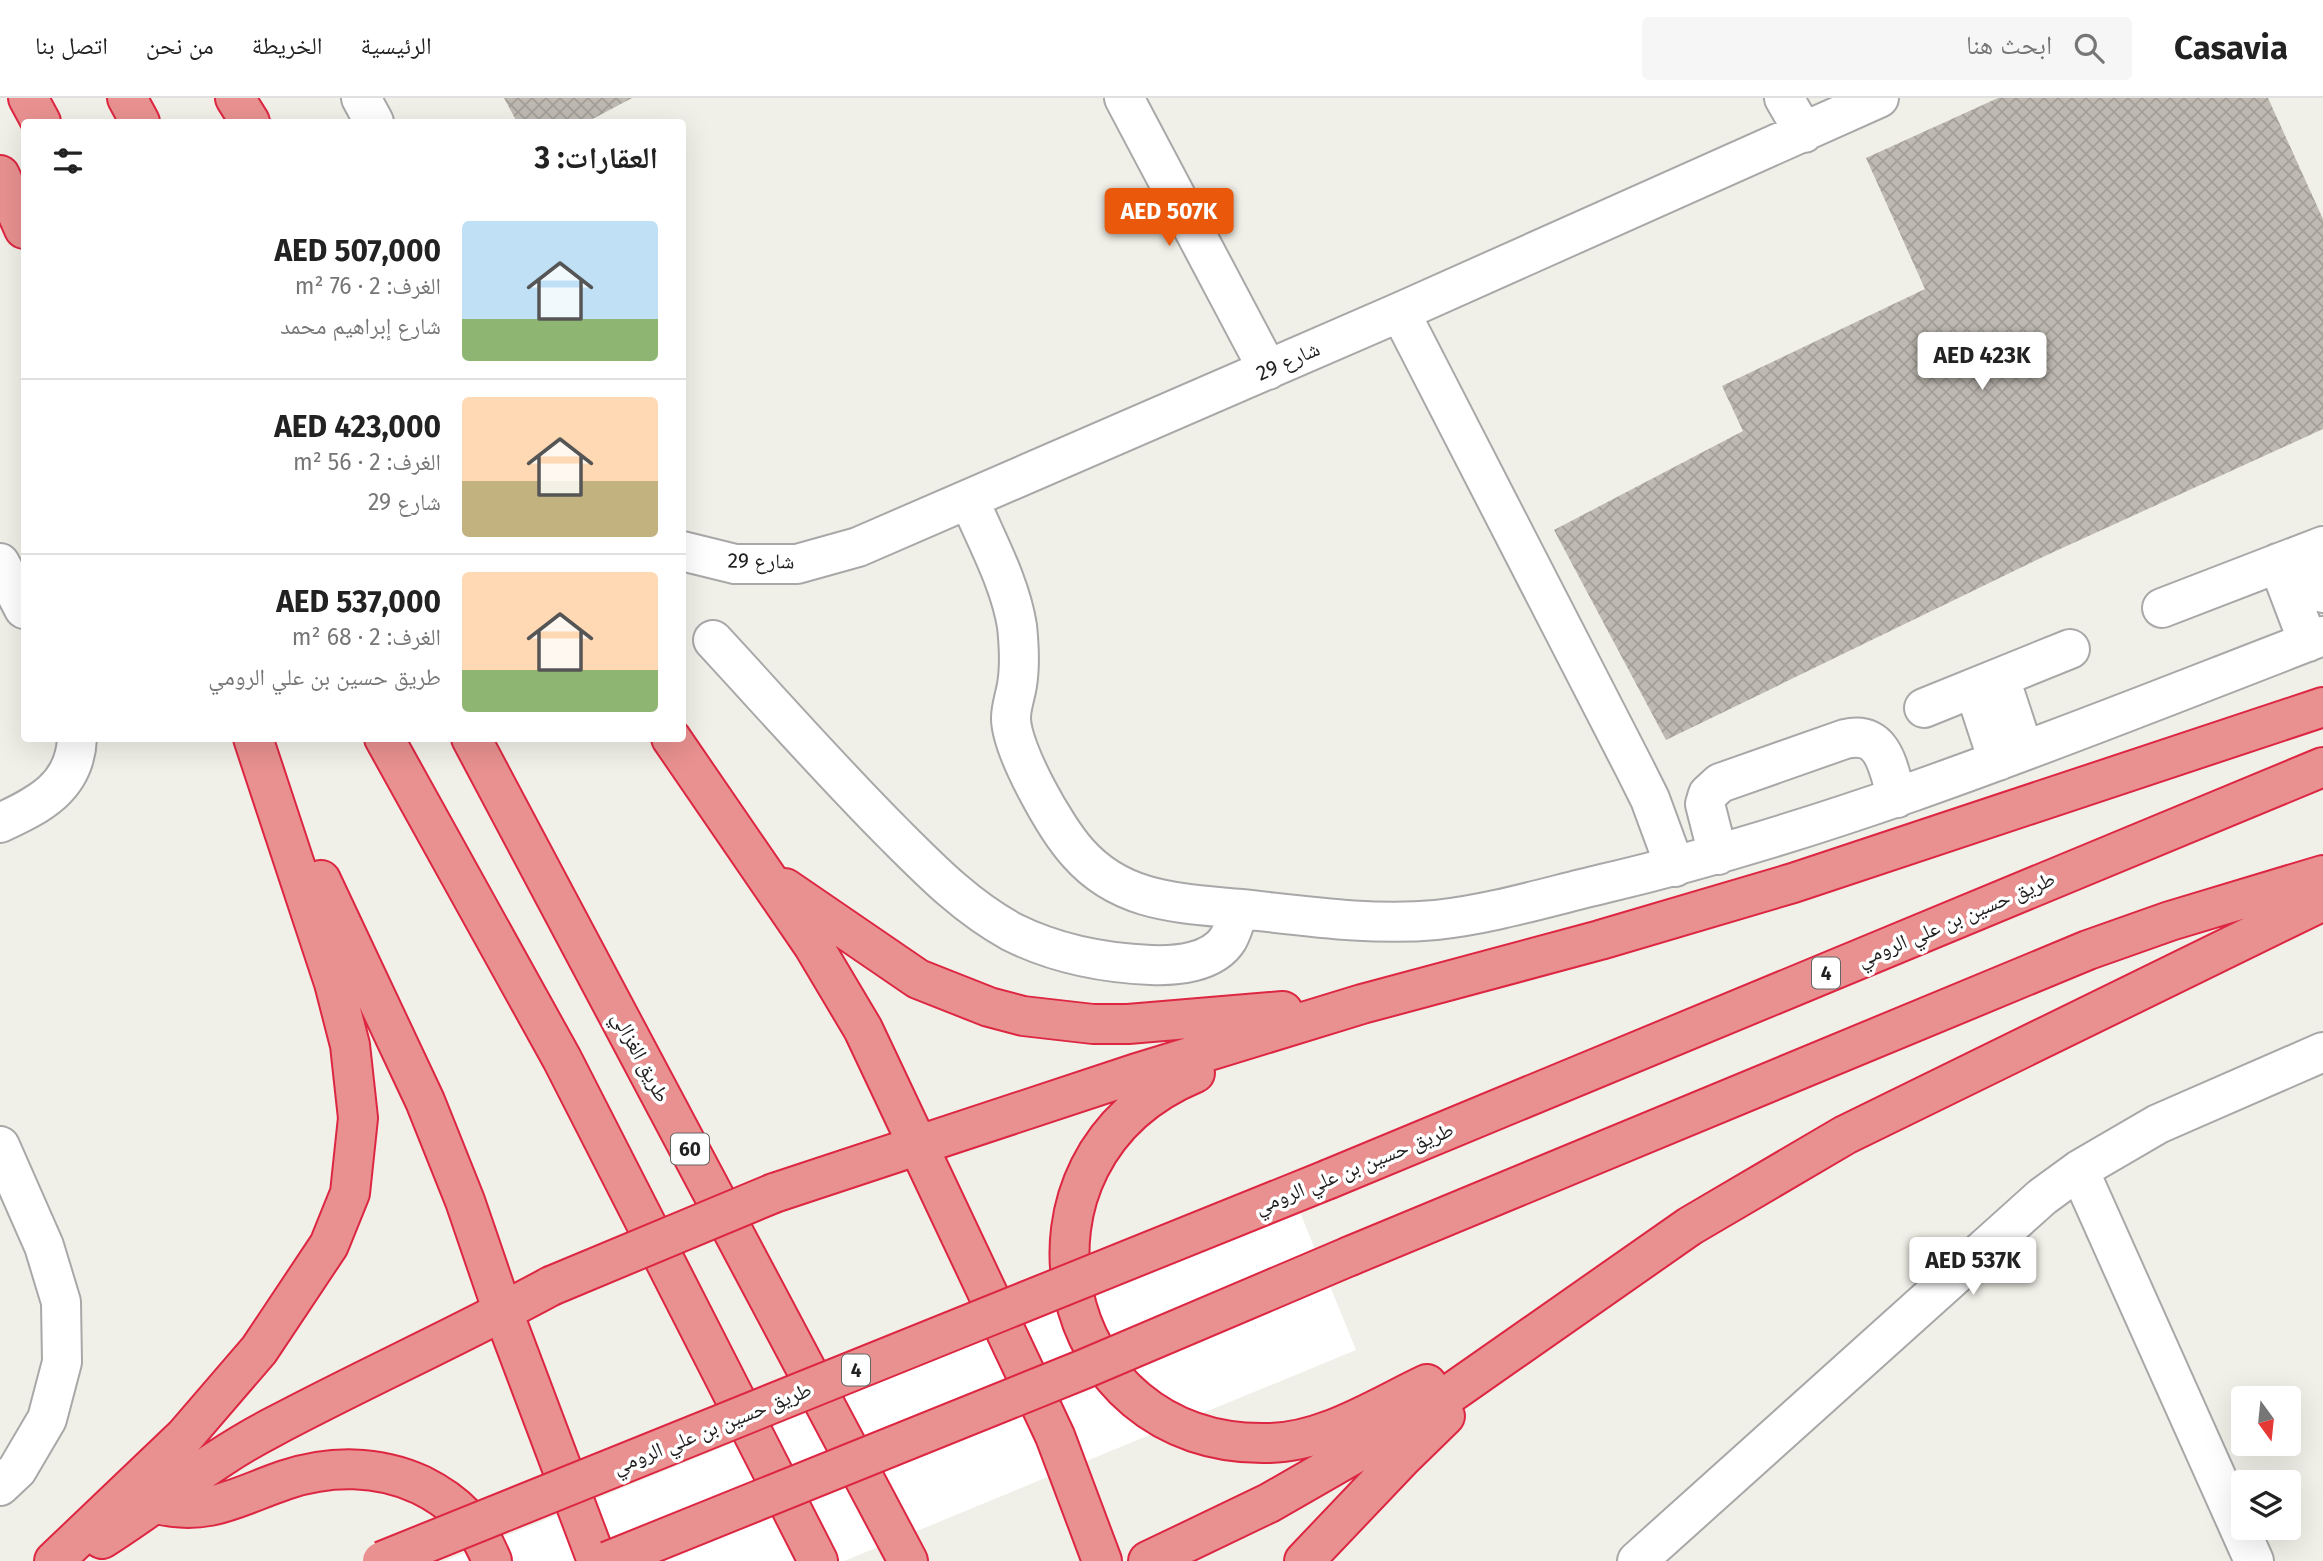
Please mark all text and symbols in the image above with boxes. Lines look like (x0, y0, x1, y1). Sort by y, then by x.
search box (1642, 17, 2132, 80)
text: Casavia (2174, 28, 2288, 68)
icon: search (2070, 29, 2108, 67)
text: ابحث هنا (1966, 30, 2052, 61)
text: اتصل بنا (35, 32, 108, 60)
text: من نحن (146, 32, 214, 60)
text: الخريطة (252, 32, 322, 60)
text: الرئيسية (360, 32, 432, 60)
text: العقارات: 3 (535, 140, 658, 176)
icon: filters (49, 142, 87, 180)
pin: AED 507K (1097, 188, 1241, 248)
text: AED 507K (1121, 197, 1217, 225)
text: AED 507,000 (274, 233, 441, 269)
icon: home (518, 249, 602, 333)
text: الغرف: 2 · 76 m² (295, 272, 441, 300)
text: شارع إبراهيم محمد (280, 312, 441, 340)
pin: AED 423K (1910, 332, 2054, 392)
street label: شارع 29 (1252, 336, 1324, 386)
text: AED 423K (1934, 341, 2030, 369)
text: AED 423,000 (274, 409, 441, 445)
icon: home (518, 425, 602, 509)
text: الغرف: 2 · 56 m² (293, 448, 441, 476)
text: شارع 29 (368, 488, 441, 516)
street label: شارع 29 (727, 547, 795, 575)
text: AED 537,000 (276, 584, 441, 620)
icon: home (518, 600, 602, 684)
text: الغرف: 2 · 68 m² (292, 623, 441, 651)
text: طريق حسين بن علي الرومي (208, 663, 441, 691)
street label: طريق حسين بن علي الرومي (1853, 866, 2060, 976)
road number: 4 (1812, 958, 1840, 988)
street label: طريق الغزالي (603, 1007, 676, 1108)
street label: طريق حسين بن علي الرومي (1251, 1116, 1459, 1223)
road number: 60 (671, 1134, 709, 1164)
pin: AED 537K (1901, 1238, 2045, 1297)
text: AED 537K (1925, 1246, 2021, 1274)
road number: 4 (842, 1354, 870, 1386)
street label: طريق حسين بن علي الرومي (609, 1376, 817, 1483)
north arrow (2231, 1386, 2301, 1456)
map controls (2231, 1386, 2301, 1540)
button: layers (2231, 1470, 2301, 1540)

